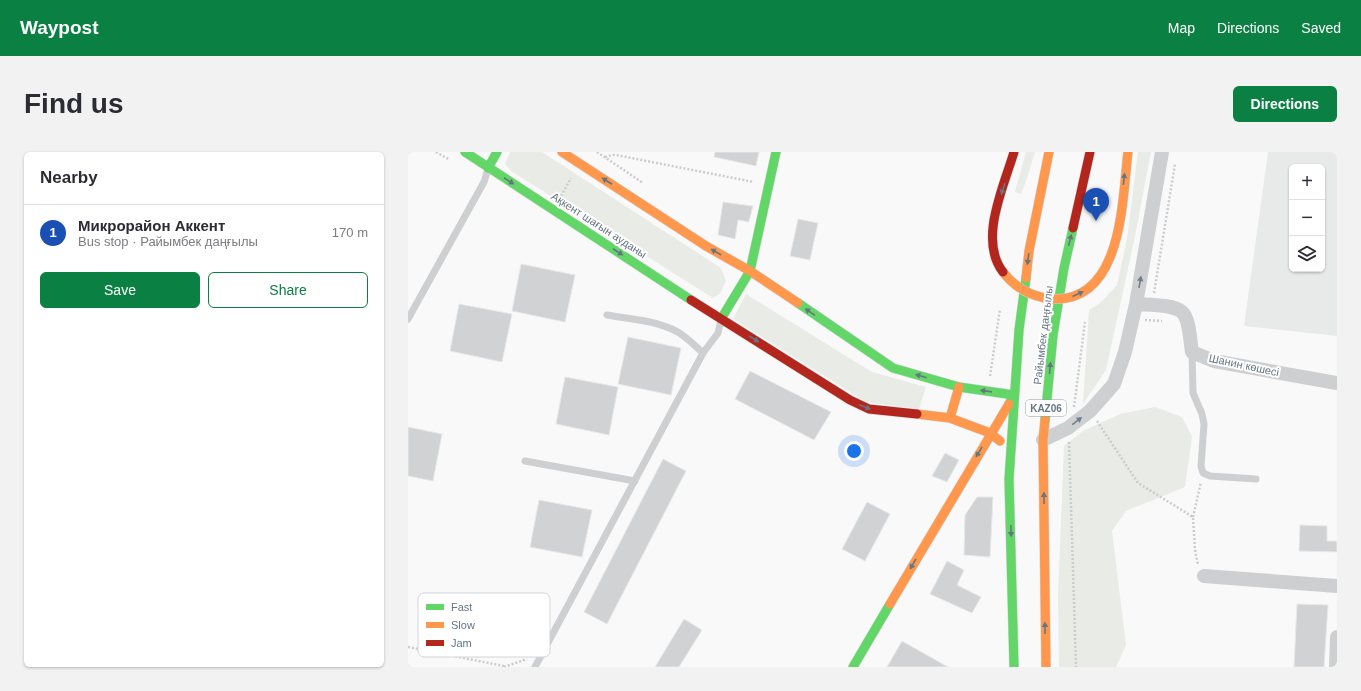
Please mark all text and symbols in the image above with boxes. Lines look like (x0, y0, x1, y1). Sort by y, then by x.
text: Waypost (20, 17, 98, 38)
text: Map (1168, 20, 1195, 36)
text: Directions (1217, 20, 1279, 36)
text: Saved (1301, 20, 1341, 36)
button: Directions (1233, 86, 1337, 122)
text: Find us (24, 88, 124, 119)
map controls (1289, 164, 1325, 272)
button: + (1289, 164, 1325, 200)
text: Nearby (40, 168, 98, 187)
one-way arrow (1121, 173, 1127, 185)
one-way arrow (504, 177, 514, 185)
one-way arrow (602, 177, 612, 185)
one-way arrow (1000, 184, 1006, 196)
pin: 1 (1083, 188, 1109, 221)
street label: Ақкент шағын ауданы (549, 190, 649, 260)
button: − (1289, 200, 1325, 236)
text: Микрорайон Аккент (78, 217, 225, 234)
text: 1 (49, 225, 57, 240)
text: 170 m (332, 225, 368, 240)
text: Bus stop · Райымбек даңғылы (78, 234, 258, 249)
one-way arrow (1068, 234, 1074, 246)
button: layers (1289, 236, 1325, 272)
one-way arrow (613, 248, 623, 256)
one-way arrow (710, 248, 722, 255)
one-way arrow (1025, 253, 1031, 265)
button: Save (40, 272, 200, 308)
button: Share (208, 272, 368, 308)
one-way arrow (1137, 276, 1143, 288)
street label: Райымбек даңғылы (1031, 285, 1055, 385)
one-way arrow (1073, 291, 1084, 297)
one-way arrow (804, 308, 815, 316)
one-way arrow (748, 336, 760, 343)
street label: Шанин көшесі (1208, 352, 1280, 378)
one-way arrow (1047, 362, 1053, 374)
one-way arrow (915, 373, 927, 379)
one-way arrow (980, 388, 992, 394)
road number: KАZ06 (1026, 400, 1066, 416)
one-way arrow (859, 403, 871, 410)
one-way arrow (1072, 417, 1083, 425)
your location (844, 441, 864, 461)
one-way arrow (975, 446, 982, 458)
one-way arrow (1041, 491, 1047, 504)
one-way arrow (1007, 525, 1014, 537)
one-way arrow (909, 558, 916, 570)
legend (418, 593, 550, 657)
text: Fast (451, 601, 472, 613)
text: Slow (451, 619, 475, 631)
one-way arrow (1042, 621, 1048, 634)
text: Jam (451, 637, 472, 649)

